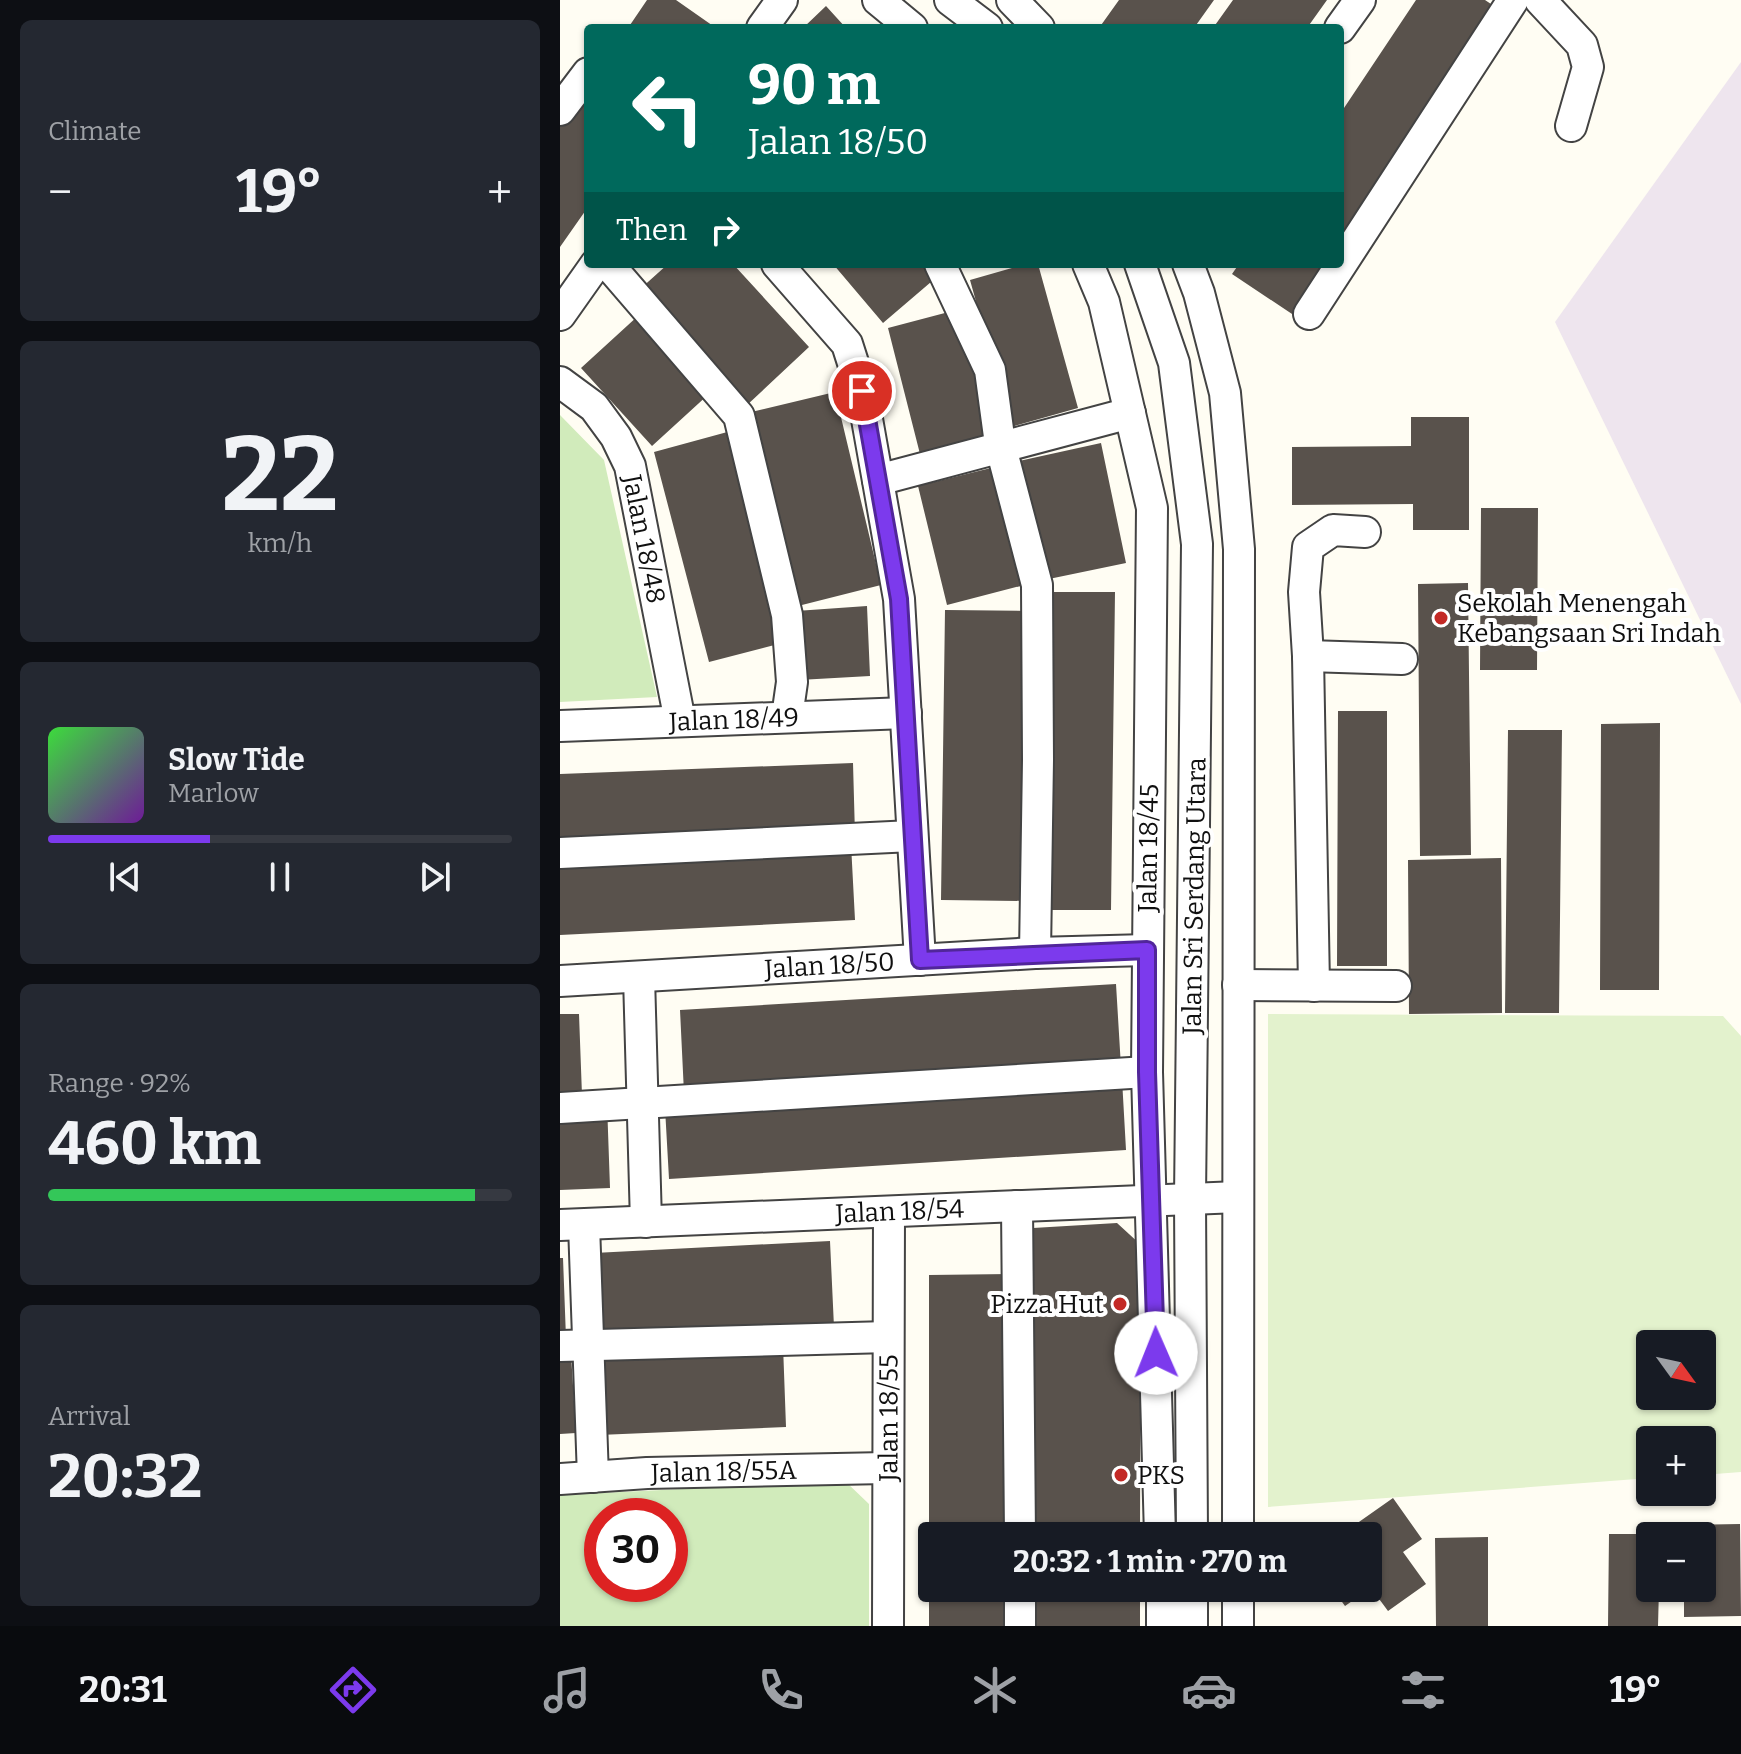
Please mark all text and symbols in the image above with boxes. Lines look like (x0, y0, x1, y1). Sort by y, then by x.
text: 90 m (748, 52, 880, 119)
icon: left (616, 56, 720, 160)
text: Climate (48, 116, 142, 147)
text: Jalan 18/50 (748, 120, 928, 164)
text: 19° (236, 156, 323, 228)
text: − (48, 166, 72, 219)
text: + (487, 166, 512, 219)
icon: right (703, 208, 747, 252)
text: Then (616, 212, 687, 248)
pin (828, 357, 896, 425)
icon: arrive (840, 369, 884, 413)
text: 22 (221, 413, 339, 538)
street label: Jalan 18/48 (616, 471, 672, 606)
text: km/h (248, 528, 312, 559)
place label: Sekolah Menengah Kebangsaan Sri Indah (1457, 588, 1721, 649)
marker: Sekolah Menengah Kebangsaan Sri Indah (1432, 609, 1450, 627)
street label: Jalan 18/49 (667, 702, 800, 738)
text: Slow Tide (168, 742, 305, 778)
street label: Jalan Sri Serdang Utara (1177, 757, 1212, 1036)
text: Marlow (168, 778, 259, 809)
street label: Jalan 18/45 (1132, 783, 1165, 914)
icon: previous (103, 855, 147, 899)
icon: pause (258, 855, 302, 899)
icon: next (413, 855, 457, 899)
street label: Jalan 18/50 (763, 946, 896, 985)
text: Range · 92% (48, 1068, 191, 1099)
text: 460 km (48, 1108, 261, 1180)
street label: Jalan 18/54 (834, 1193, 965, 1230)
place label: Pizza Hut (990, 1289, 1105, 1320)
marker: Pizza Hut (1111, 1295, 1129, 1313)
position arrow (1114, 1311, 1198, 1395)
north arrow (1636, 1330, 1716, 1410)
map controls (1636, 1330, 1716, 1602)
street label: Jalan 18/55 (873, 1354, 905, 1483)
text: Arrival (48, 1401, 130, 1432)
button: + (1636, 1426, 1716, 1506)
text: 20:32 (48, 1441, 202, 1513)
street label: Jalan 18/55A (649, 1455, 798, 1489)
place label: PKS (1137, 1460, 1185, 1491)
marker: PKS (1112, 1466, 1130, 1484)
speed limit sign: 30 (584, 1498, 688, 1602)
button: − (1636, 1522, 1716, 1602)
text: 20:32 · 1 min · 270 m (1013, 1544, 1287, 1580)
icon: directions (325, 1662, 381, 1718)
icon: music (539, 1662, 595, 1718)
icon: phone (753, 1662, 809, 1718)
icon: climate (967, 1662, 1023, 1718)
icon: car (1181, 1662, 1237, 1718)
icon: filters (1395, 1662, 1451, 1718)
text: 20:31 (79, 1668, 167, 1712)
text: 19° (1610, 1668, 1662, 1712)

